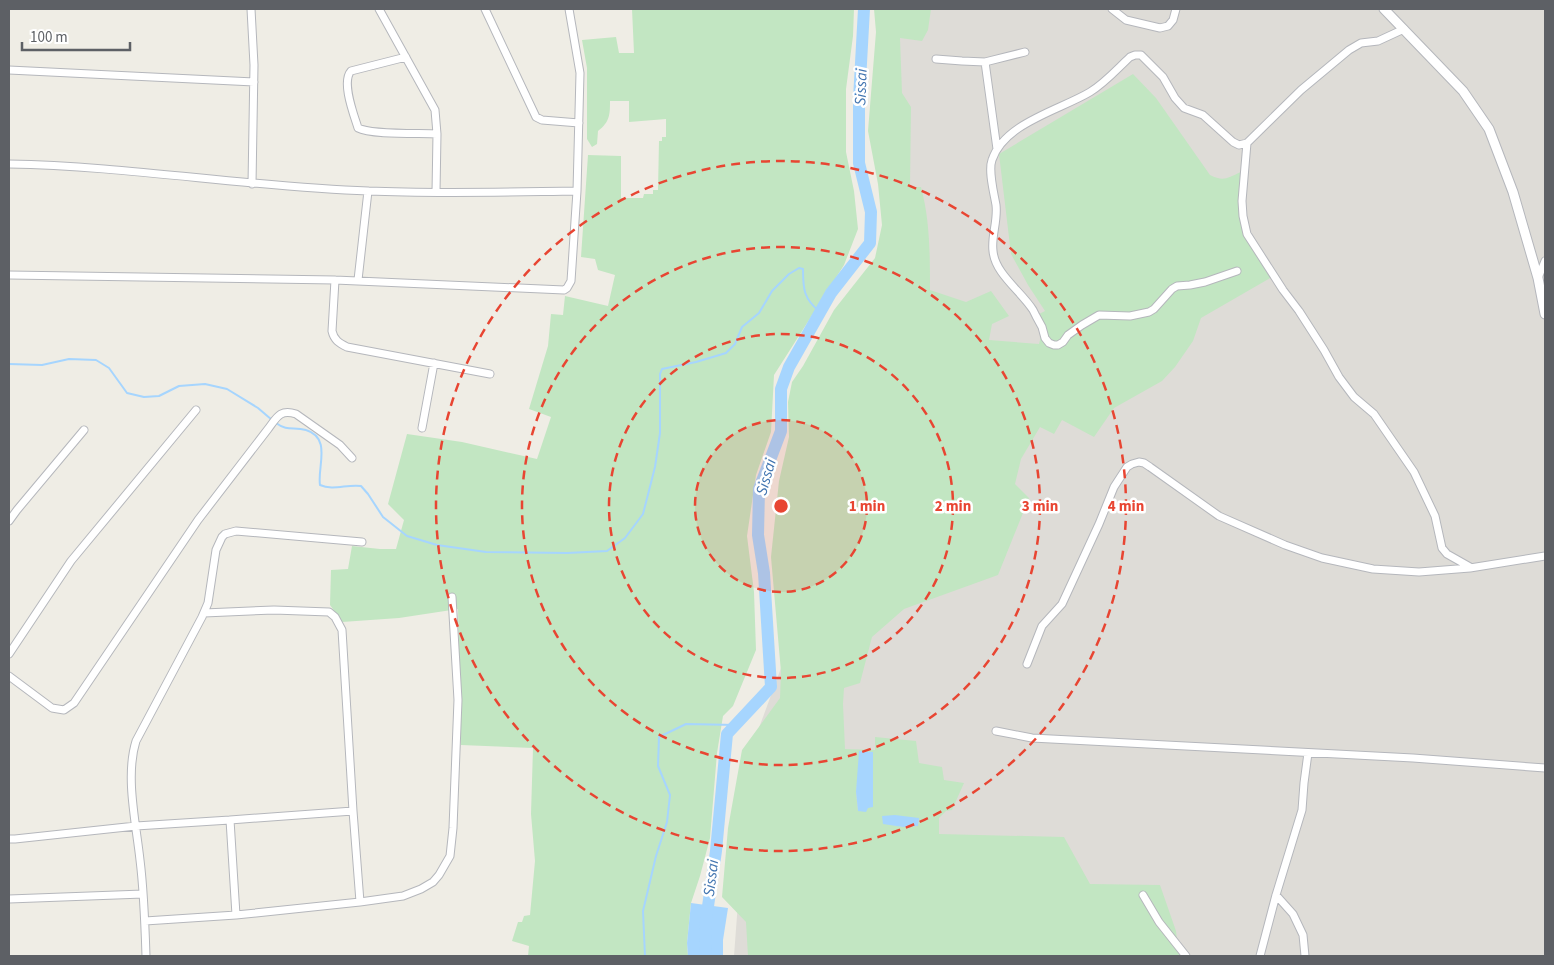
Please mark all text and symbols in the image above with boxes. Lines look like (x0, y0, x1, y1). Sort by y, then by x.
scale bar (22, 20, 130, 52)
text: 100 m (30, 27, 68, 48)
water label: Sissai (849, 68, 873, 106)
water label: Sissai (750, 456, 782, 498)
text: 1 min (849, 496, 885, 517)
text: 2 min (935, 496, 971, 517)
text: 3 min (1022, 496, 1058, 517)
text: 4 min (1108, 496, 1144, 517)
centre of rings (772, 497, 790, 515)
water label: Sissai (698, 858, 724, 898)

